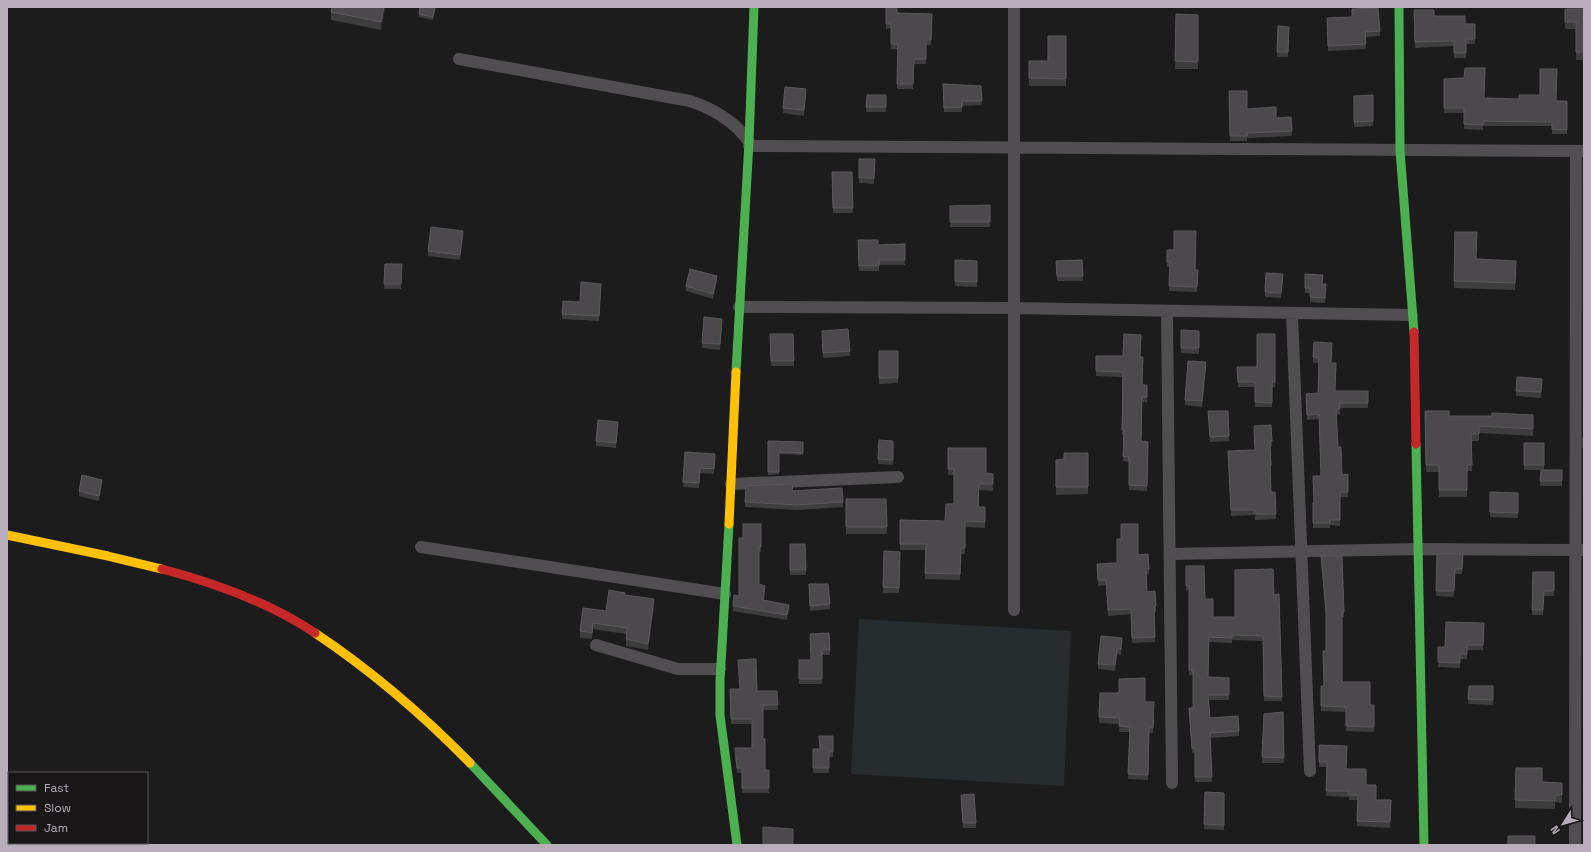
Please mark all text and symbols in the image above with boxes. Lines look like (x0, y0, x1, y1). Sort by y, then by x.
legend (8, 772, 148, 844)
text: Fast (44, 780, 69, 796)
text: Slow (44, 800, 71, 816)
north arrow (1543, 804, 1583, 844)
text: Jam (44, 820, 68, 836)
text: N (1547, 823, 1563, 837)

